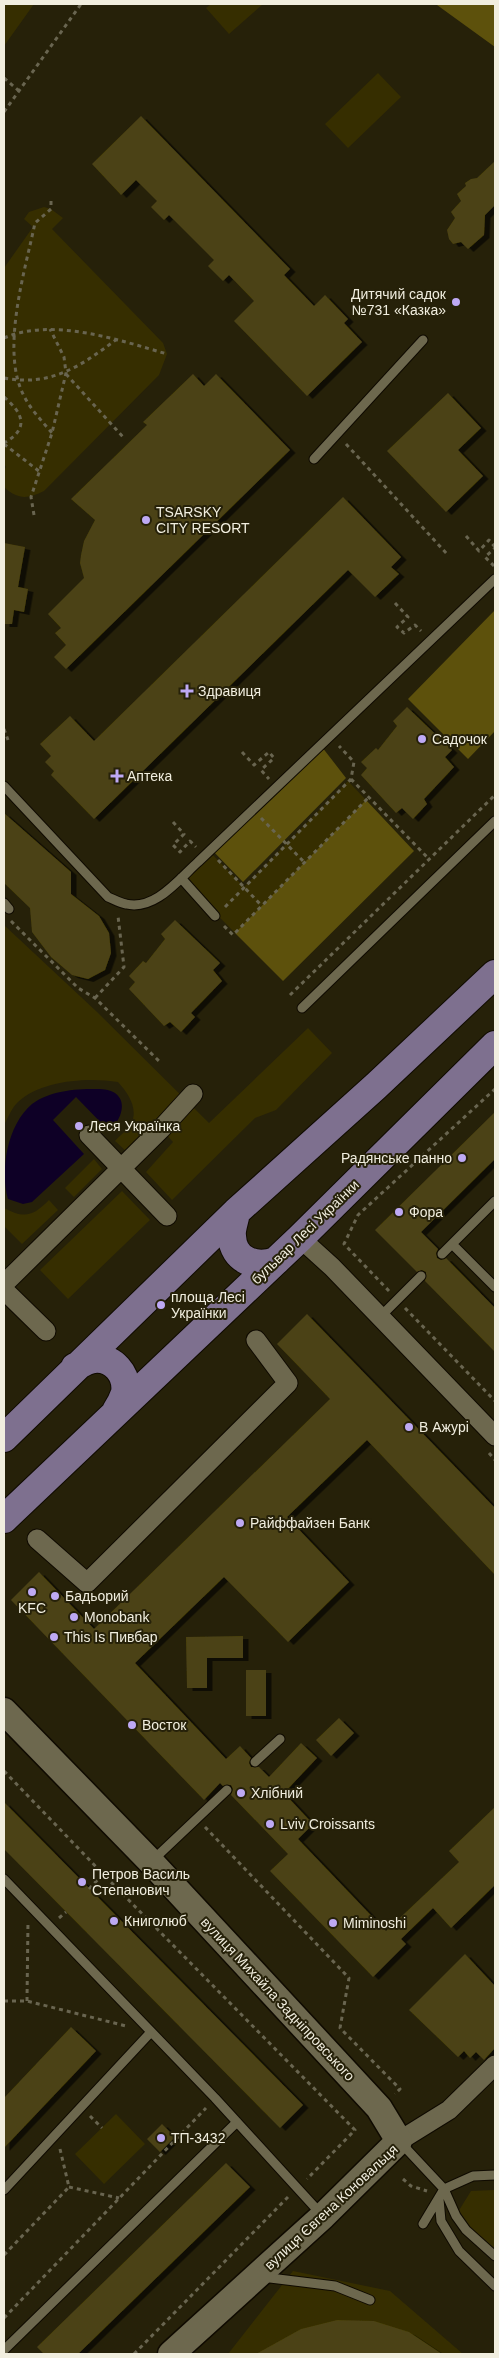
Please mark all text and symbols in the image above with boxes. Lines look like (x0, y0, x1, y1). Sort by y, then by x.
place label: Дитячий садок №731 «Казка» (351, 286, 447, 318)
marker: Дитячий садок №731 «Казка» (450, 296, 462, 308)
place label: TSARSKY CITY RESORT (156, 504, 250, 536)
marker: TSARSKY CITY RESORT (140, 514, 152, 526)
place label: Здравиця (198, 683, 261, 699)
marker: Здравиця (180, 684, 194, 698)
place label: Садочок (432, 731, 488, 747)
marker: Садочок (416, 733, 428, 745)
place label: Аптека (127, 768, 172, 784)
marker: Аптека (111, 770, 123, 782)
place label: Леся Українка (89, 1118, 180, 1134)
marker: Леся Українка (73, 1120, 85, 1132)
place label: Радянське панно (341, 1150, 452, 1166)
marker: Радянське панно (456, 1152, 468, 1164)
street label: бульвар Лесі Українки (248, 1177, 362, 1287)
place label: Фора (409, 1204, 443, 1220)
marker: Фора (393, 1206, 405, 1218)
place label: площа Лесі Українки (171, 1289, 245, 1321)
marker: площа Лесі Українки (155, 1299, 167, 1311)
place label: В Ажурі (419, 1419, 469, 1435)
marker: В Ажурі (403, 1421, 415, 1433)
place label: Райффайзен Банк (250, 1515, 370, 1531)
marker: Райффайзен Банк (234, 1517, 246, 1529)
marker: KFC (26, 1586, 38, 1598)
place label: Бадьорий (65, 1588, 129, 1604)
marker: Бадьорий (49, 1590, 61, 1602)
place label: KFC (18, 1600, 46, 1616)
place label: Monobank (84, 1609, 150, 1625)
marker: Monobank (68, 1611, 80, 1623)
place label: This Is Пивбар (64, 1629, 158, 1645)
marker: This Is Пивбар (48, 1631, 60, 1643)
place label: Восток (142, 1717, 187, 1733)
marker: Восток (126, 1719, 138, 1731)
place label: Хлібний (251, 1785, 303, 1801)
marker: Хлібний (235, 1787, 247, 1799)
place label: Lviv Croissants (280, 1816, 375, 1832)
marker: Lviv Croissants (264, 1818, 276, 1830)
place label: Петров Василь Степанович (92, 1866, 190, 1898)
marker: Петров Василь Степанович (76, 1876, 88, 1888)
place label: Книголюб (124, 1913, 187, 1929)
street label: вулиця Михайла Задніпровського (198, 1914, 358, 2084)
marker: Книголюб (108, 1915, 120, 1927)
place label: Miminoshi (343, 1915, 406, 1931)
marker: Miminoshi (327, 1917, 339, 1929)
place label: ТП-3432 (171, 2130, 226, 2146)
marker: ТП-3432 (155, 2132, 167, 2144)
street label: вулиця Євгена Коновальця (261, 2141, 401, 2273)

